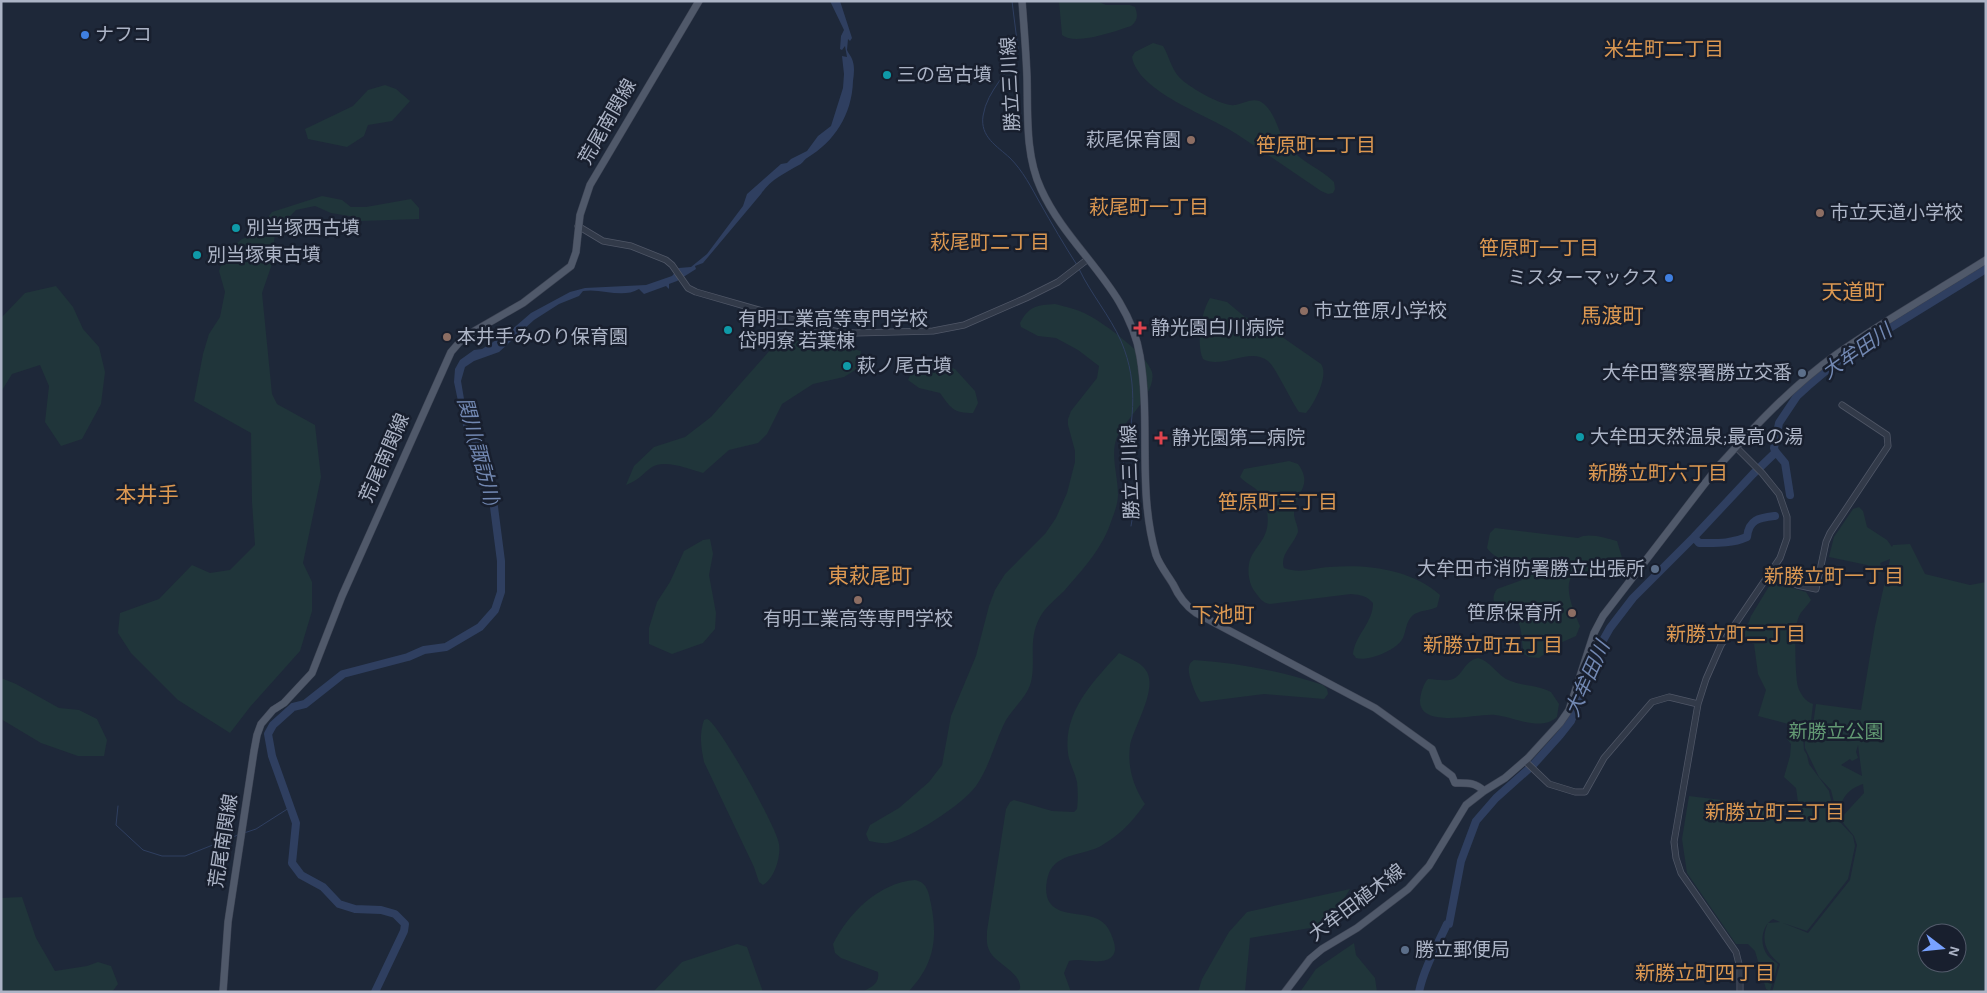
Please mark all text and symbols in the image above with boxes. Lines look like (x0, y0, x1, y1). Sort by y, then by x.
place label: ナフコ (95, 26, 152, 45)
marker: ナフコ (79, 29, 91, 41)
street label: 勝立三川線 (998, 36, 1023, 132)
district label: 米生町二丁目 (1604, 39, 1724, 60)
place label: 三の宮古墳 (897, 65, 992, 85)
marker: 三の宮古墳 (881, 69, 893, 81)
street label: 荒尾南関線 (575, 76, 640, 168)
place label: 萩尾保育園 (1086, 130, 1181, 150)
marker: 萩尾保育園 (1185, 134, 1197, 146)
district label: 笹原町二丁目 (1256, 135, 1376, 156)
district label: 萩尾町一丁目 (1089, 197, 1209, 218)
place label: 市立天道小学校 (1830, 202, 1963, 223)
marker: 市立天道小学校 (1814, 207, 1826, 219)
place label: 別当塚西古墳 (246, 218, 360, 238)
marker: 別当塚西古墳 (230, 222, 242, 234)
district label: 萩尾町二丁目 (930, 232, 1050, 253)
district label: 笹原町一丁目 (1479, 238, 1599, 259)
place label: 別当塚東古墳 (207, 245, 321, 265)
marker: 別当塚東古墳 (191, 249, 203, 261)
place label: ミスターマックス (1508, 268, 1659, 288)
marker: ミスターマックス (1663, 272, 1675, 284)
district label: 天道町 (1822, 281, 1885, 303)
place label: 市立笹原小学校 (1314, 300, 1447, 321)
marker: 市立笹原小学校 (1298, 305, 1310, 317)
district label: 馬渡町 (1581, 305, 1644, 327)
place label: 有明工業高等専門学校 岱明寮 若葉棟 (738, 308, 928, 351)
place label: 静光園白川病院 (1151, 317, 1284, 338)
water label: 大牟田川 (1818, 319, 1897, 383)
marker: 静光園白川病院 (1133, 321, 1147, 335)
marker: 有明工業高等専門学校 岱明寮 若葉棟 (722, 324, 734, 336)
place label: 本井手みのり保育園 (457, 327, 628, 347)
marker: 本井手みのり保育園 (441, 331, 453, 343)
place label: 萩ノ尾古墳 (857, 356, 952, 376)
marker: 萩ノ尾古墳 (841, 360, 853, 372)
place label: 大牟田警察署勝立交番 (1602, 362, 1792, 383)
marker: 大牟田警察署勝立交番 (1796, 367, 1808, 379)
water label: 関川(諏訪川) (454, 395, 503, 509)
street label: 荒尾南関線 (356, 410, 413, 505)
street label: 勝立三川線 (1119, 424, 1142, 520)
place label: 大牟田天然温泉;最高の湯 (1590, 426, 1803, 447)
place label: 静光園第二病院 (1172, 427, 1305, 448)
marker: 静光園第二病院 (1154, 431, 1168, 445)
marker: 大牟田天然温泉;最高の湯 (1574, 431, 1586, 443)
district label: 新勝立町六丁目 (1588, 463, 1728, 484)
district label: 本井手 (116, 484, 179, 506)
district label: 笹原町三丁目 (1218, 492, 1338, 513)
place label: 大牟田市消防署勝立出張所 (1417, 558, 1645, 579)
marker: 大牟田市消防署勝立出張所 (1649, 563, 1661, 575)
district label: 東萩尾町 (828, 565, 912, 587)
district label: 新勝立町一丁目 (1764, 566, 1904, 587)
marker: 有明工業高等専門学校 (852, 594, 864, 606)
place label: 笹原保育所 (1467, 602, 1562, 623)
district label: 下池町 (1192, 604, 1255, 626)
marker: 笹原保育所 (1566, 607, 1578, 619)
place label: 有明工業高等専門学校 (763, 608, 953, 629)
district label: 新勝立町二丁目 (1666, 624, 1806, 645)
district label: 新勝立町五丁目 (1423, 635, 1563, 656)
water label: 大牟田川 (1562, 636, 1614, 720)
park label: 新勝立公園 (1788, 722, 1884, 742)
street label: 荒尾南関線 (206, 792, 241, 889)
district label: 新勝立町三丁目 (1705, 802, 1845, 823)
street label: 大牟田植木線 (1305, 860, 1408, 945)
north arrow (1917, 923, 1967, 973)
place label: 勝立郵便局 (1415, 939, 1510, 960)
marker: 勝立郵便局 (1399, 944, 1411, 956)
text: N (1945, 945, 1962, 958)
district label: 新勝立町四丁目 (1635, 963, 1775, 984)

